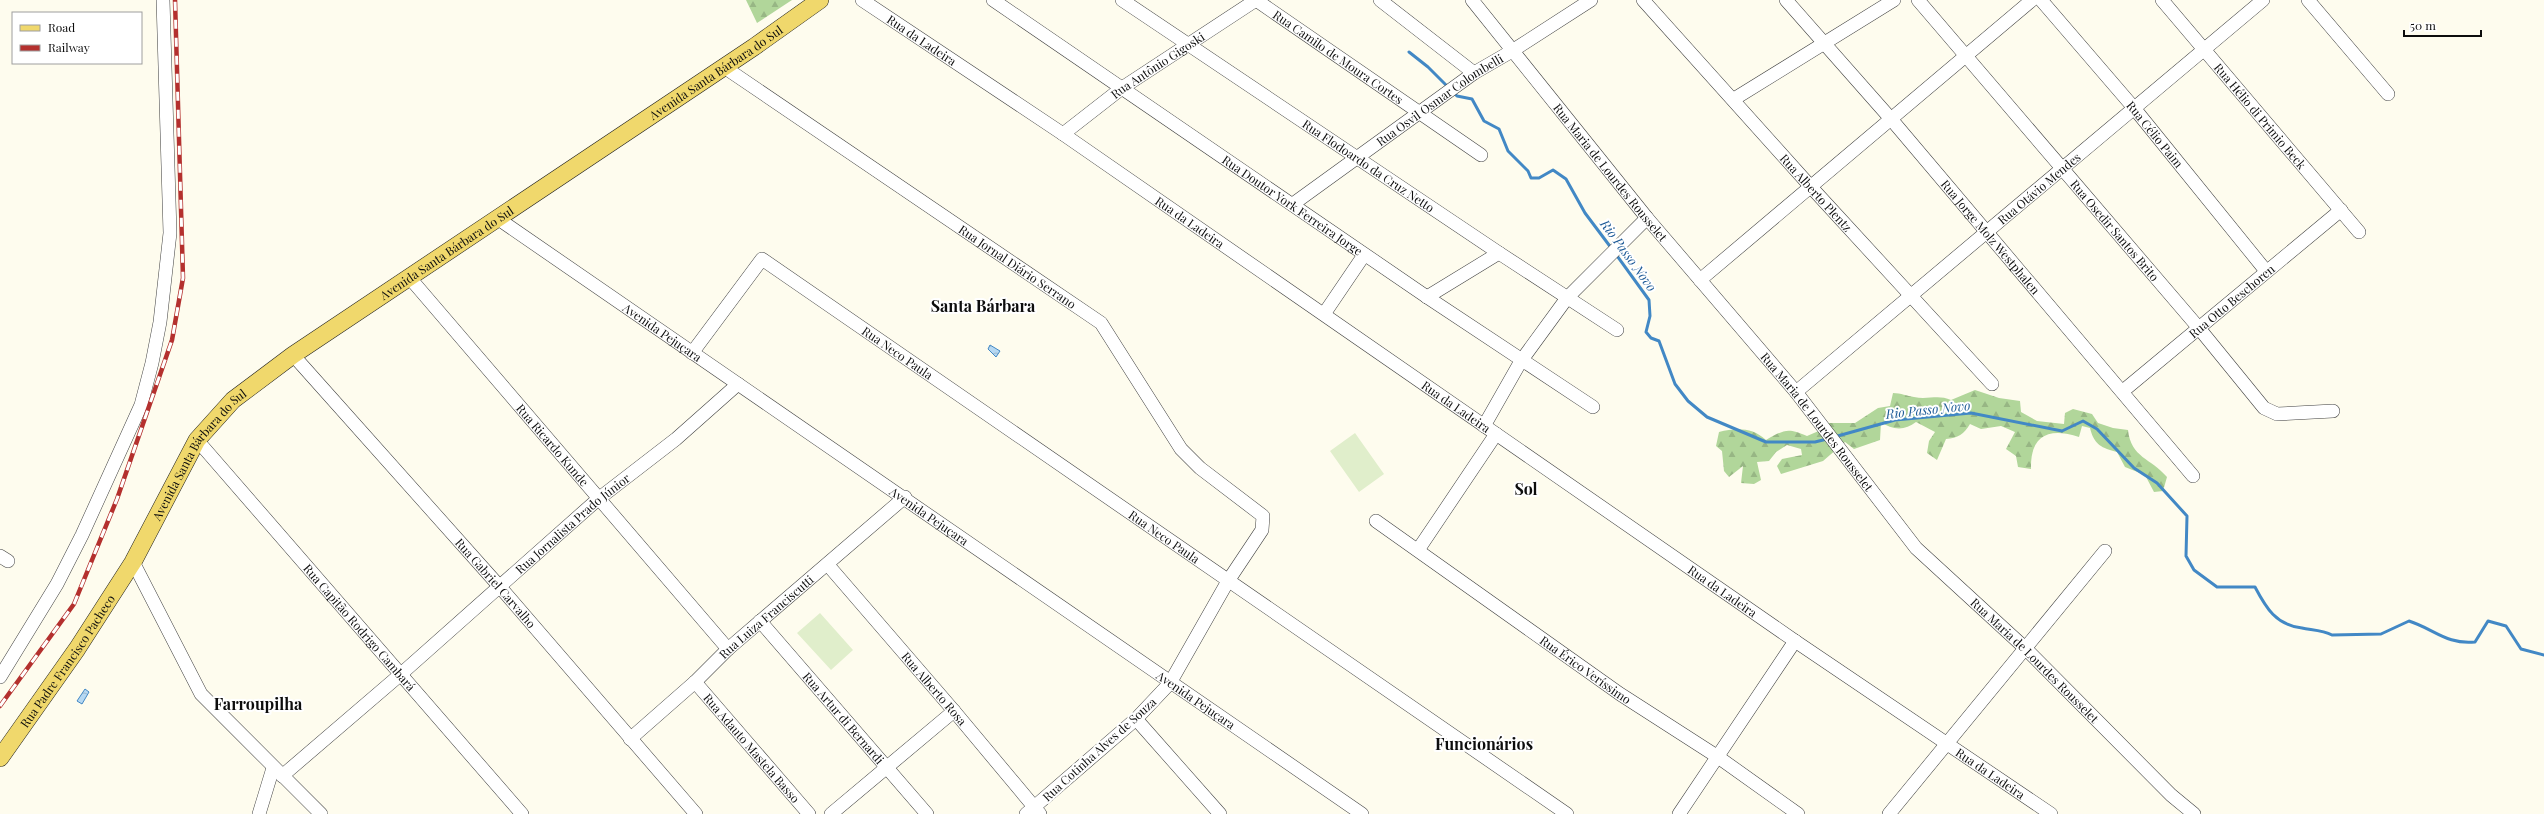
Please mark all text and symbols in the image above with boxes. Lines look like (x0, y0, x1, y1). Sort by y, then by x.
street label: Rua Camilo de Moura Cortes (1270, 6, 1407, 107)
street label: Rua da Ladeira (884, 11, 960, 69)
legend (12, 12, 142, 64)
scale bar (2404, 12, 2481, 38)
text: 50 m (2410, 17, 2436, 33)
text: Road (48, 19, 75, 35)
street label: Avenida Santa Bárbara do Sul (645, 21, 786, 124)
street label: Rua Antônio Gigoski (1107, 28, 1208, 102)
text: Railway (48, 39, 90, 55)
street label: Rua Osvil Osmar Colombelli (1373, 50, 1506, 149)
street label: Rua Hélio di Primio Beck (2211, 59, 2310, 173)
street label: Rua Célio Paim (2123, 97, 2187, 171)
street label: Rua Maria de Lourdes Rousselet (1550, 100, 1672, 245)
street label: Rua Flodoardo da Cruz Netto (1300, 116, 1438, 216)
street label: Rua Otávio Mendes (1994, 149, 2084, 228)
street label: Rua Alberto Plentz (1777, 150, 1856, 235)
street label: Rua Doutor York Ferreira Jorge (1219, 151, 1366, 259)
street label: Rua Jorge Molz Westphalen (1938, 176, 2044, 297)
street label: Rua Osedir Santos Brito (2067, 176, 2163, 284)
street label: Rua da Ladeira (1152, 192, 1228, 251)
street label: Avenida Santa Bárbara do Sul (376, 202, 517, 304)
water label: Rio Passo Novo (1597, 215, 1661, 294)
street label: Rua Jornal Diário Serrano (956, 221, 1080, 312)
street label: Rua Otto Beschoren (2185, 261, 2278, 341)
district label: Santa Bárbara (931, 295, 1036, 316)
street label: Avenida Pejuçara (619, 299, 705, 365)
street label: Rua Neco Paula (859, 322, 936, 383)
street label: Rua Maria de Lourdes Rousselet (1757, 349, 1878, 495)
street label: Rua da Ladeira (1419, 377, 1494, 436)
street label: Avenida Santa Bárbara do Sul (148, 385, 250, 524)
water label: Rio Passo Novo (1884, 396, 1971, 422)
street label: Rua Ricardo Kunde (513, 400, 593, 489)
street label: Rua Jornalista Prado Júnior (512, 469, 633, 577)
district label: Sol (1514, 478, 1538, 499)
street label: Avenida Pejuçara (886, 483, 972, 549)
street label: Rua Neco Paula (1126, 506, 1203, 567)
street label: Rua Gabriel Carvalho (452, 535, 540, 631)
street label: Rua Capitão Rodrigo Cambará (300, 560, 419, 694)
street label: Rua da Ladeira (1685, 561, 1760, 620)
street label: Rua Luiza Franciscutti (715, 571, 817, 662)
street label: Rua Padre Francisco Pacheco (16, 591, 118, 731)
street label: Rua Maria de Lourdes Rousselet (1967, 594, 2103, 727)
street label: Rua Érico Veríssimo (1537, 632, 1635, 707)
street label: Rua Alberto Rosa (898, 648, 970, 729)
street label: Avenida Pejuçara (1153, 666, 1239, 732)
street label: Rua Artur di Bernardi (800, 668, 888, 767)
street label: Rua Adauto Mastela Basso (700, 690, 804, 806)
district label: Farroupilha (214, 693, 303, 714)
street label: Rua Cotinha Alves de Souza (1039, 694, 1159, 804)
district label: Funcionários (1435, 733, 1533, 754)
street label: Rua da Ladeira (1953, 744, 2028, 802)

